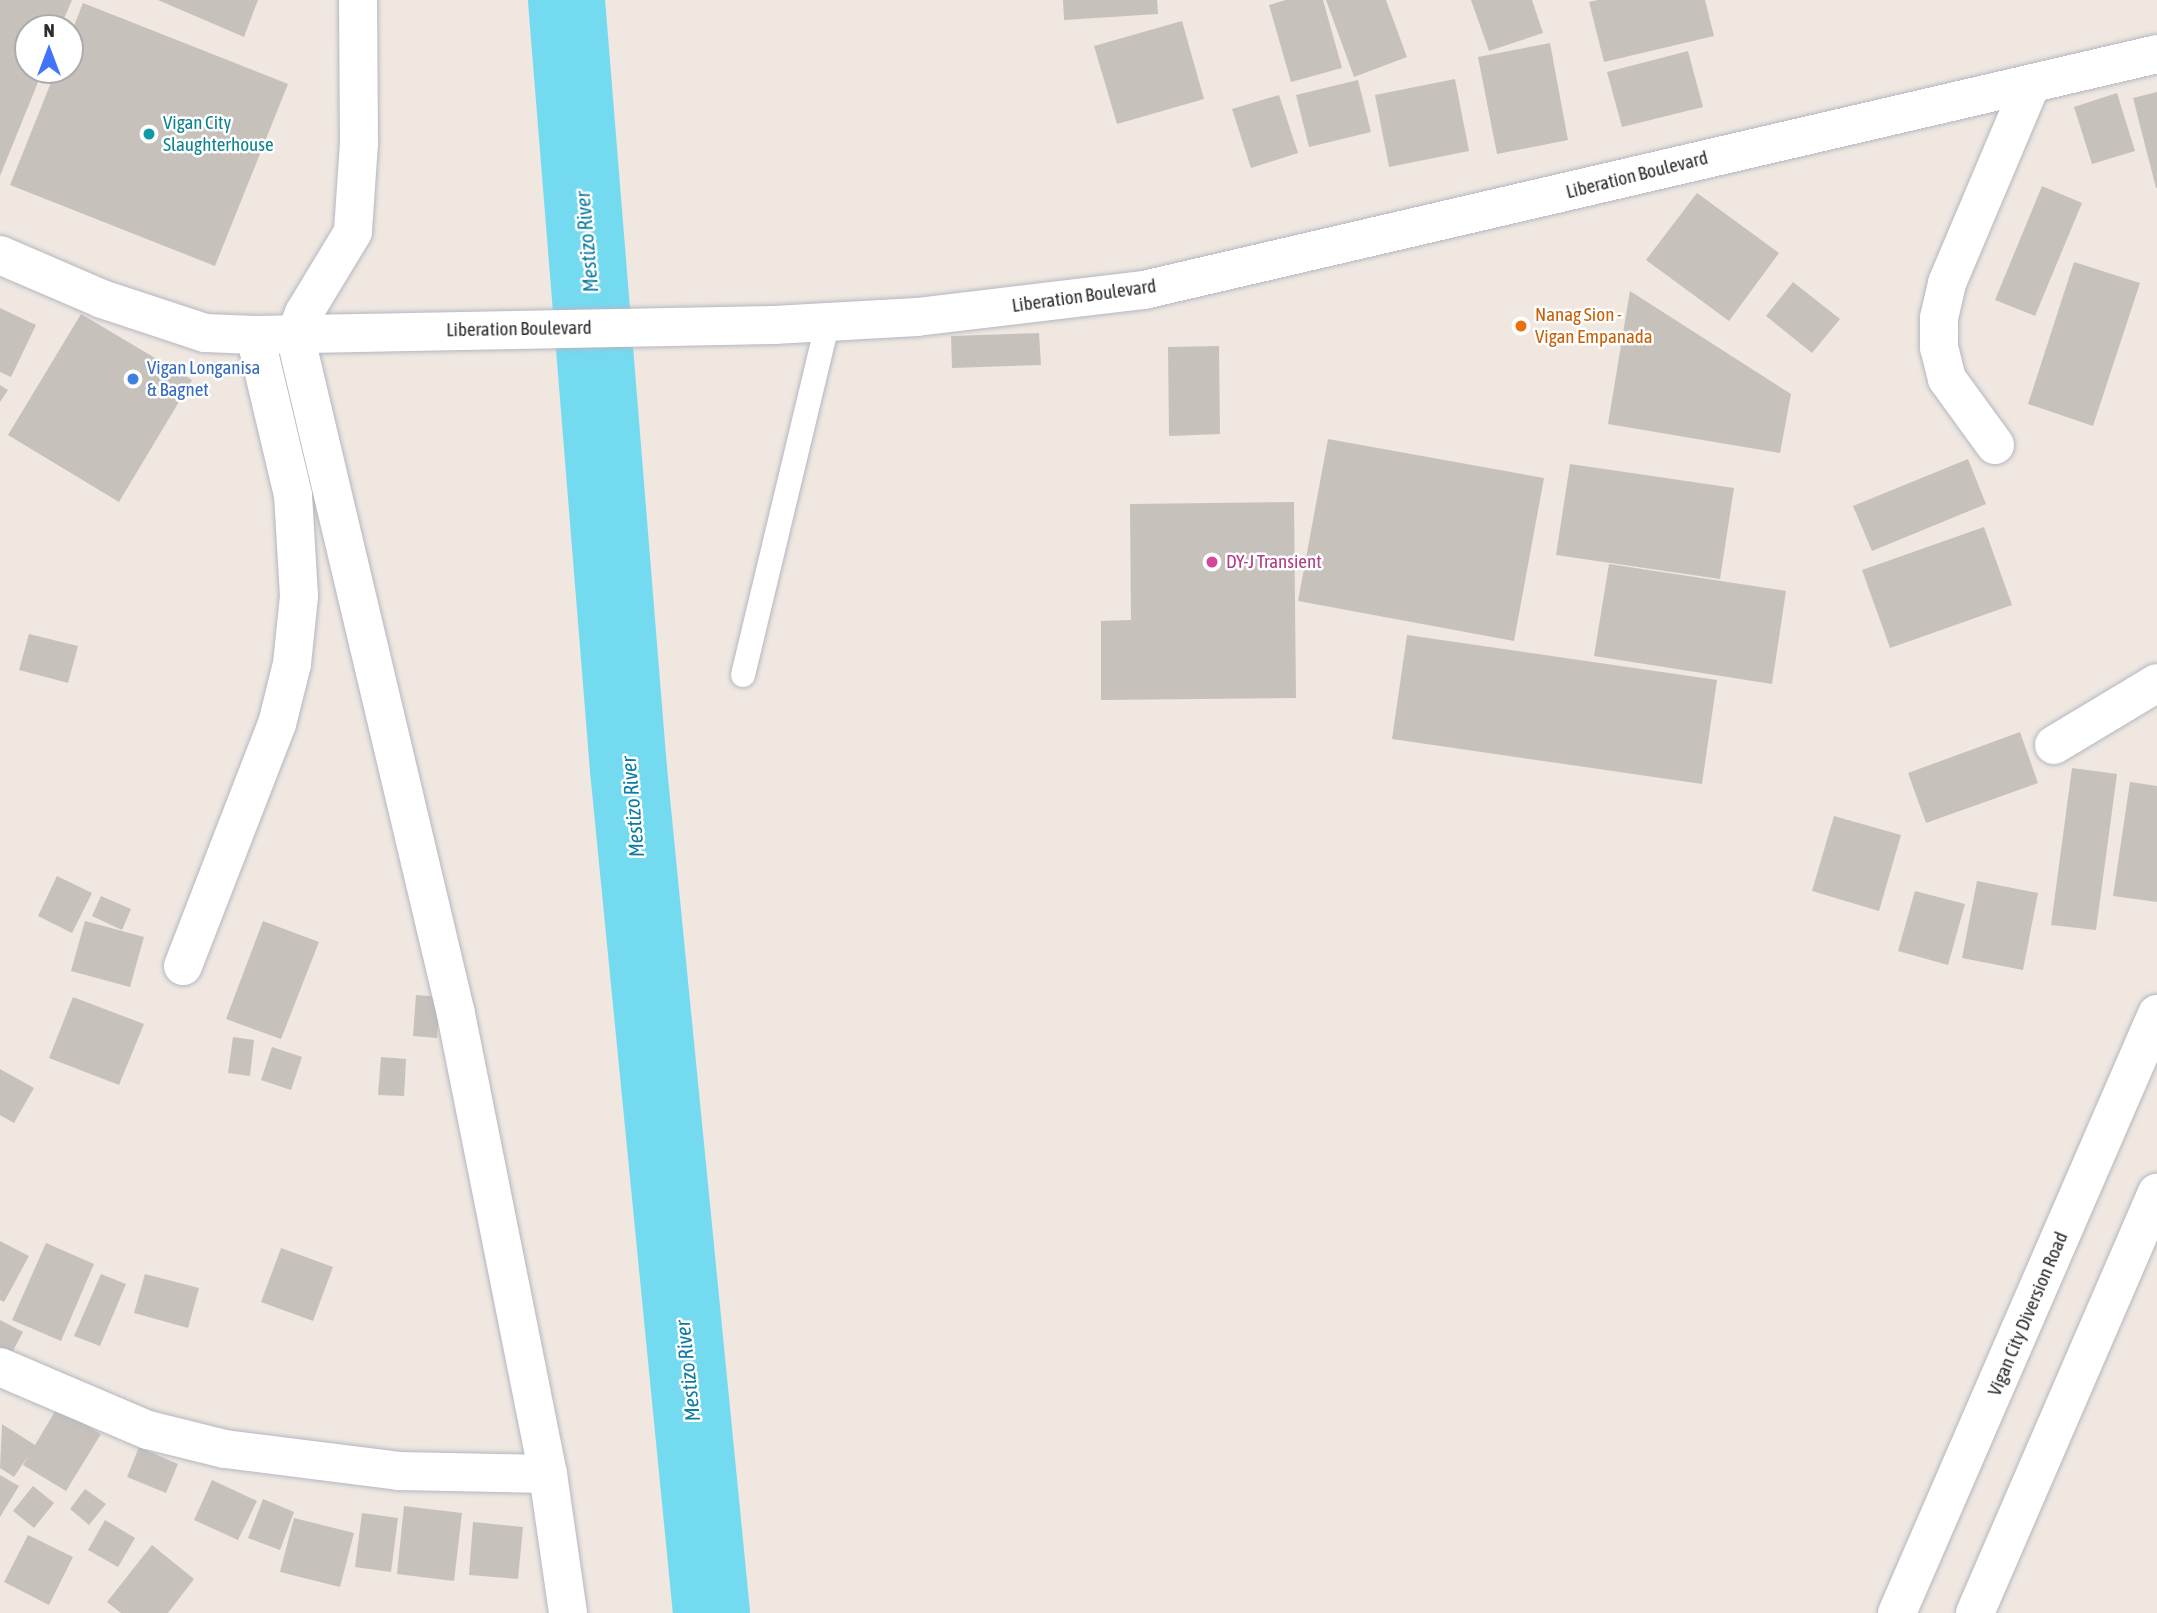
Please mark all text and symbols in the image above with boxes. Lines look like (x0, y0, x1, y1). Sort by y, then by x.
north arrow (14, 14, 84, 84)
text: N (43, 19, 55, 41)
place label: Vigan City Slaughterhouse (163, 112, 274, 156)
marker: Vigan City Slaughterhouse (141, 126, 157, 142)
street label: Liberation Boulevard (1564, 146, 1710, 204)
water label: Mestizo River (569, 190, 603, 294)
street label: Liberation Boulevard (1010, 275, 1158, 317)
place label: Nanag Sion - Vigan Empanada (1535, 304, 1653, 348)
street label: Liberation Boulevard (446, 316, 592, 342)
marker: Nanag Sion - Vigan Empanada (1513, 318, 1529, 334)
place label: Vigan Longanisa & Bagnet (147, 357, 260, 401)
marker: Vigan Longanisa & Bagnet (125, 371, 141, 387)
place label: DY-J Transient (1226, 551, 1322, 573)
marker: DY-J Transient (1204, 554, 1220, 570)
water label: Mestizo River (615, 755, 649, 859)
street label: Vigan City Diversion Road (1983, 1229, 2073, 1399)
water label: Mestizo River (669, 1319, 705, 1423)

